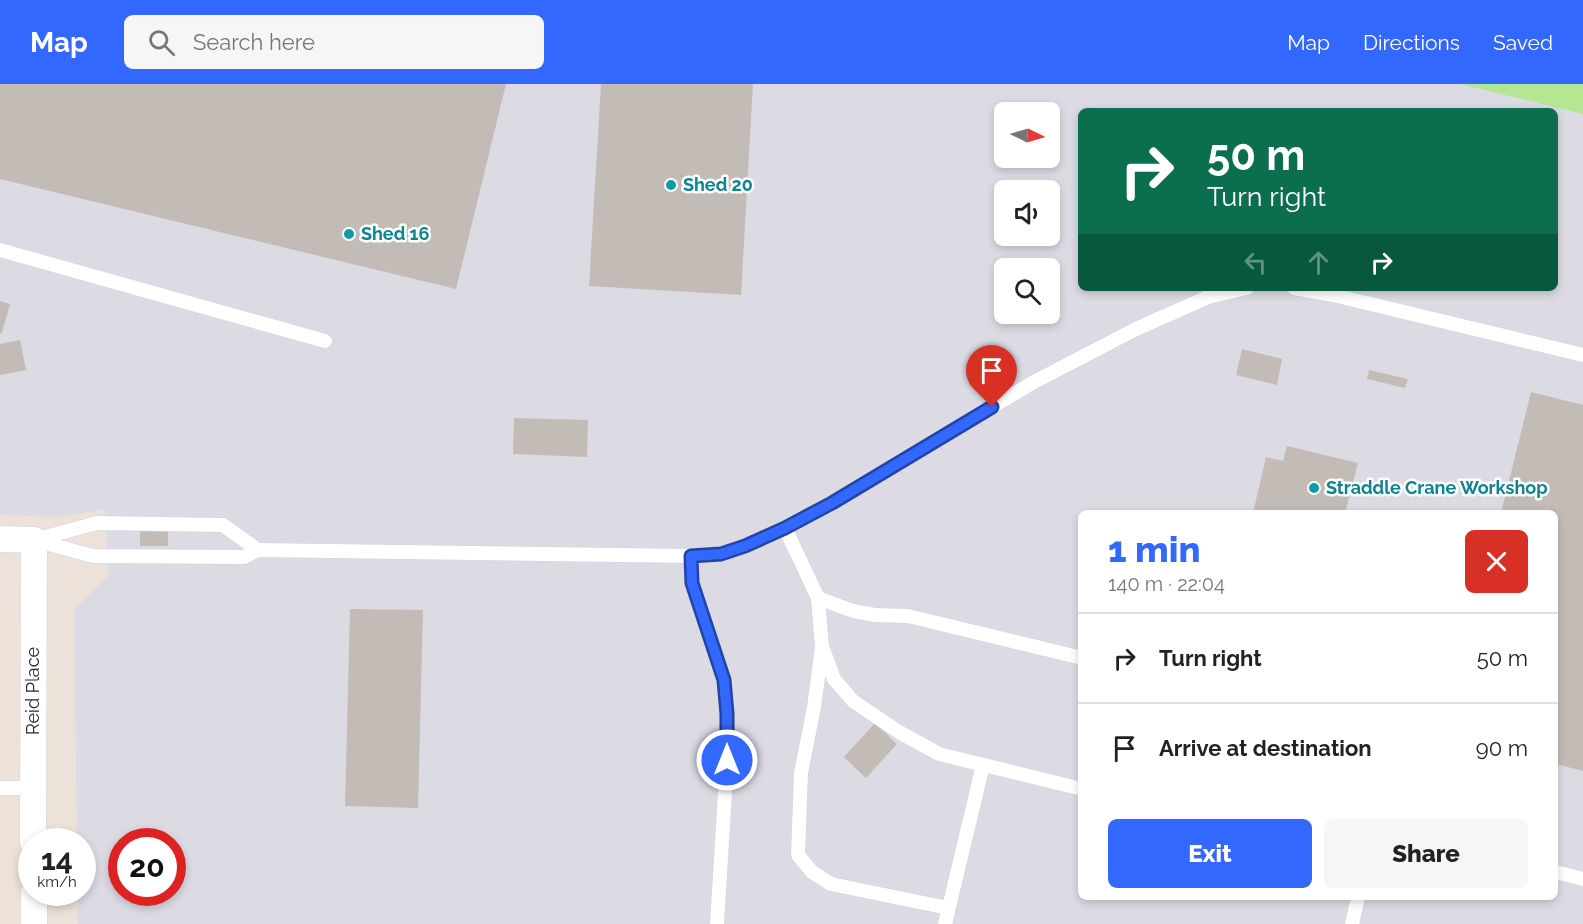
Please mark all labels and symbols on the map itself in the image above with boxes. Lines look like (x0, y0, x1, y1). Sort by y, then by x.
north arrow (994, 102, 1060, 168)
place label: Shed 20 (683, 174, 753, 195)
marker: Shed 20 (664, 178, 678, 192)
place label: Shed 16 (361, 223, 429, 244)
marker: Shed 16 (342, 227, 356, 241)
pin (966, 345, 1017, 407)
place label: Straddle Crane Workshop (1326, 477, 1548, 498)
marker: Straddle Crane Workshop (1307, 481, 1321, 495)
street label: Reid Place (22, 647, 43, 735)
position arrow (695, 728, 759, 792)
speed limit sign: 20 (108, 828, 186, 906)

